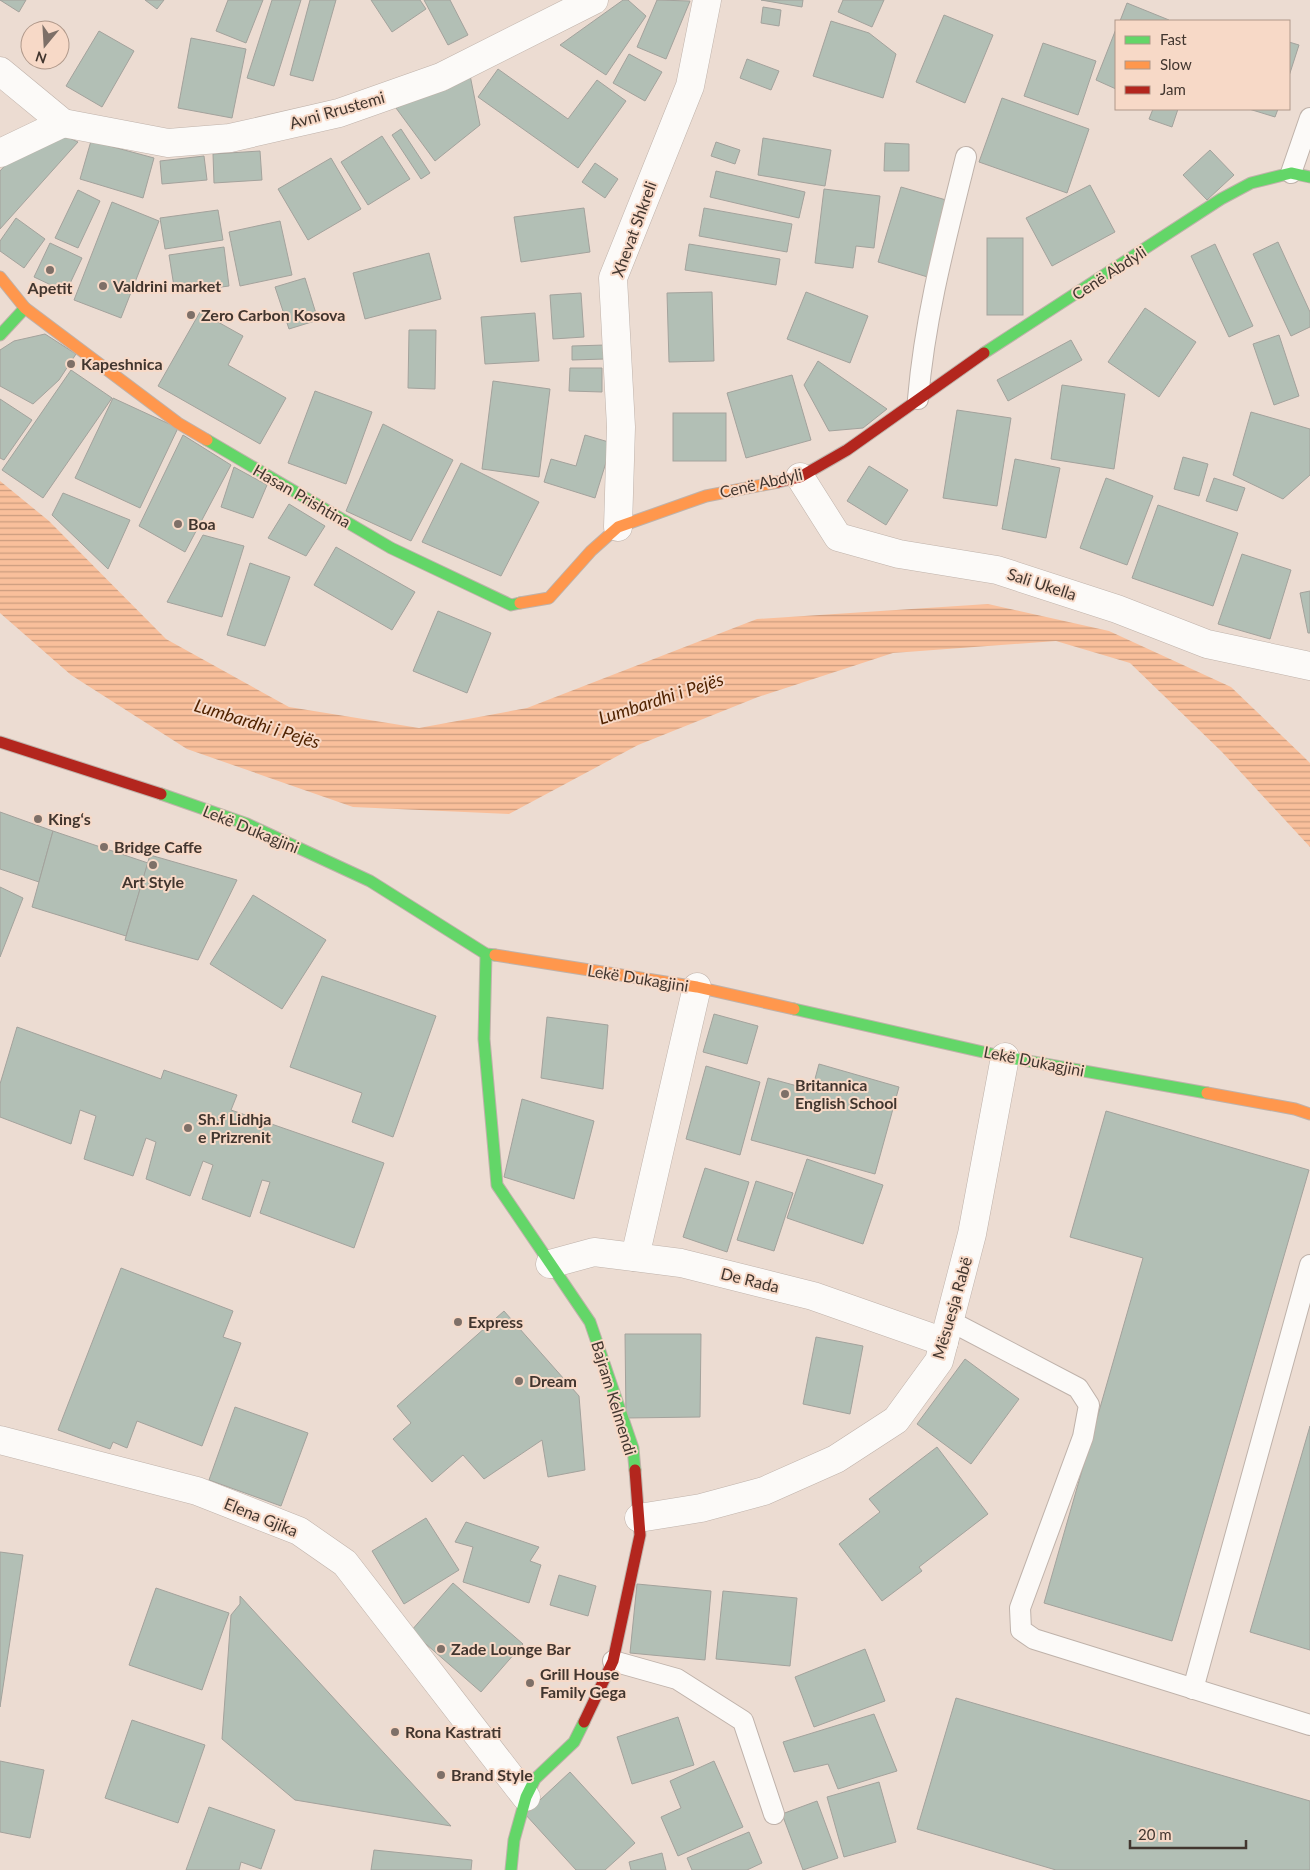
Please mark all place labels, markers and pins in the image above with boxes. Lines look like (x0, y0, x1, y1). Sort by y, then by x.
marker: Apetit (44, 264, 56, 276)
place label: Valdrini market (112, 276, 221, 295)
place label: Apetit (27, 278, 72, 297)
marker: Valdrini market (97, 280, 109, 292)
place label: Zero Carbon Kosova (201, 305, 345, 324)
marker: Zero Carbon Kosova (185, 309, 197, 321)
place label: Kapeshnica (81, 354, 163, 373)
marker: Kapeshnica (65, 358, 77, 370)
place label: Boa (188, 514, 216, 533)
marker: Boa (172, 518, 184, 530)
place label: King‘s (48, 809, 91, 828)
marker: King‘s (32, 813, 44, 825)
place label: Bridge Caffe (114, 837, 202, 856)
marker: Bridge Caffe (98, 841, 110, 853)
marker: Art Style (147, 859, 159, 871)
place label: Art Style (121, 872, 185, 891)
place label: Britannica English School (795, 1075, 897, 1112)
marker: Britannica English School (779, 1088, 791, 1100)
place label: Sh.f Lidhja e Prizrenit (198, 1109, 271, 1146)
marker: Sh.f Lidhja e Prizrenit (182, 1122, 194, 1134)
place label: Express (468, 1312, 523, 1331)
marker: Express (452, 1316, 464, 1328)
place label: Dream (529, 1371, 577, 1390)
marker: Dream (513, 1375, 525, 1387)
place label: Zade Lounge Bar (451, 1639, 571, 1658)
marker: Zade Lounge Bar (435, 1643, 447, 1655)
place label: Grill House Family Gega (540, 1664, 626, 1701)
marker: Grill House Family Gega (524, 1677, 536, 1689)
place label: Rona Kastrati (405, 1722, 501, 1741)
marker: Rona Kastrati (389, 1726, 401, 1738)
place label: Brand Style (451, 1765, 533, 1784)
marker: Brand Style (435, 1769, 447, 1781)

